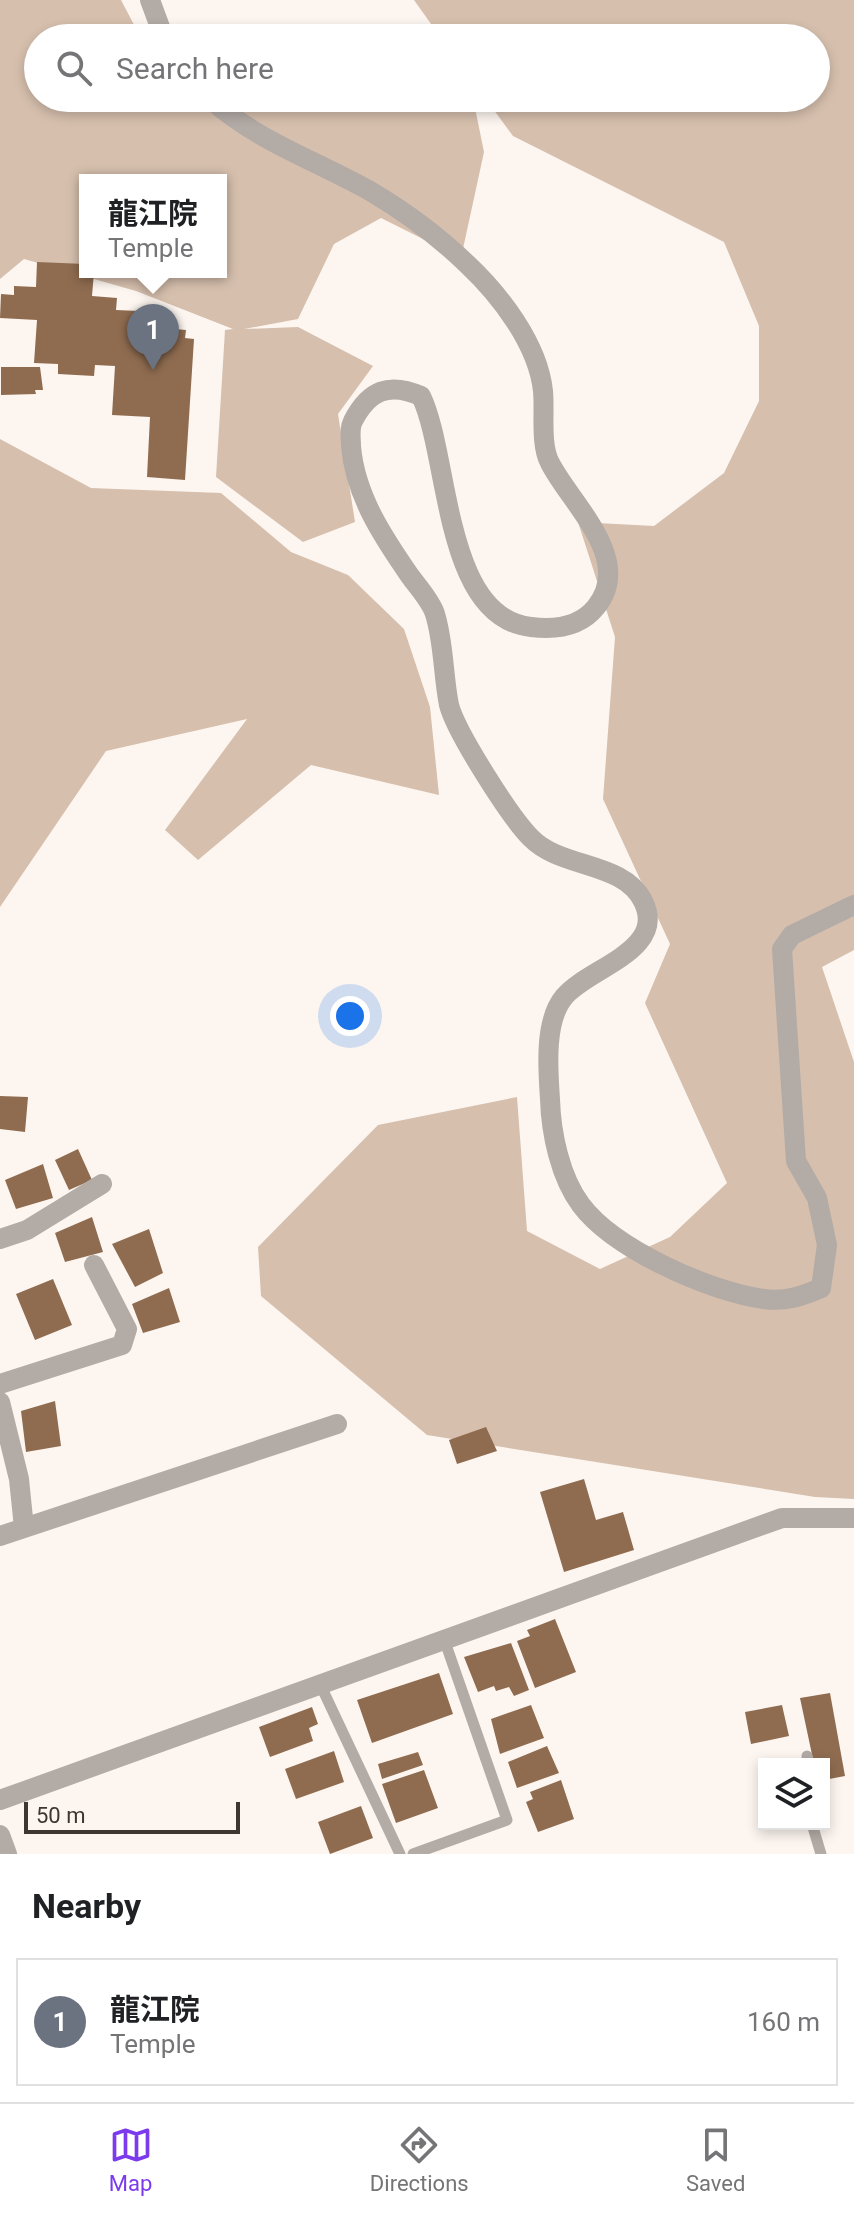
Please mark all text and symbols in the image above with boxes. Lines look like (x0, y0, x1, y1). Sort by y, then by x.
search box (24, 24, 830, 112)
icon: search (52, 46, 96, 90)
text: Search here (116, 51, 274, 86)
popup (79, 174, 227, 278)
text: 龍江院 (108, 196, 198, 231)
text: Temple (108, 233, 194, 263)
pin: 1 (127, 304, 179, 370)
your location (330, 996, 370, 1036)
map controls (758, 1758, 830, 1830)
button: layers (758, 1758, 830, 1830)
scale bar (24, 1798, 240, 1834)
text: 50 m (36, 1803, 85, 1828)
text: Nearby (32, 1886, 141, 1926)
text: 龍江院 (110, 1992, 200, 2027)
text: 1 (53, 2007, 67, 2037)
text: 160 m (747, 2007, 820, 2037)
text: Temple (110, 2029, 196, 2059)
tab: Map (109, 2123, 153, 2196)
tab: Directions (370, 2123, 469, 2196)
tab: Saved (686, 2123, 745, 2196)

